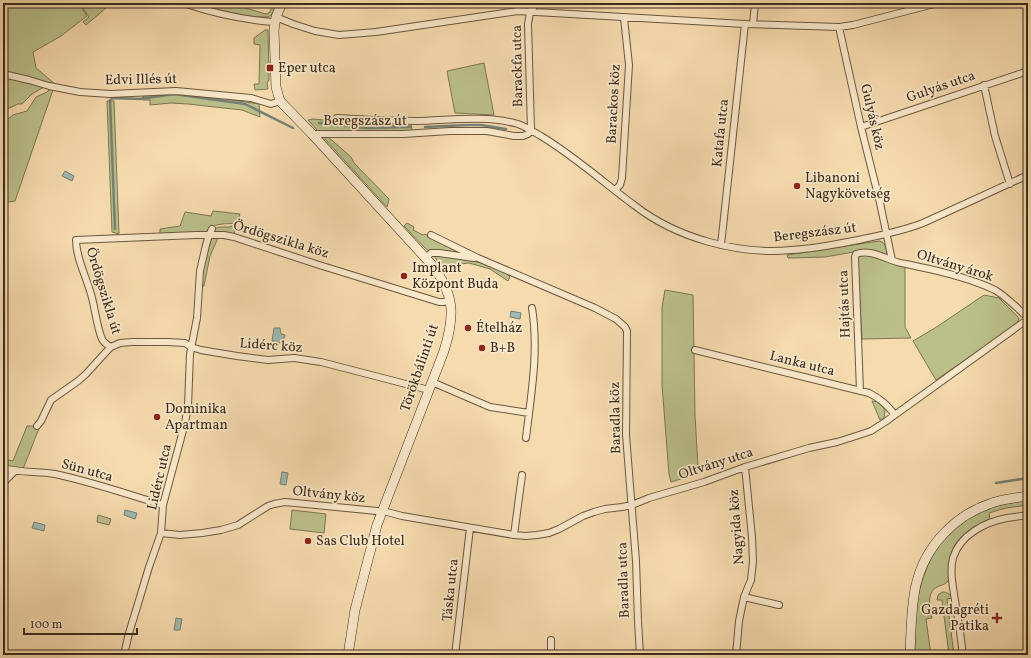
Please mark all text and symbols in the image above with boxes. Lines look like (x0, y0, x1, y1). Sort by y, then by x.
street label: Barackfa utca (508, 25, 528, 107)
place label: Eper utca (278, 59, 336, 78)
marker: Eper utca (265, 63, 275, 73)
street label: Barackos köz (602, 64, 626, 144)
street label: Gulyás utca (904, 66, 978, 108)
street label: Edvi Illés út (105, 70, 177, 90)
street label: Gulyás köz (855, 82, 889, 152)
street label: Katafa utca (708, 98, 734, 168)
street label: Beregszász út (323, 112, 407, 131)
place label: Libanoni Nagykövetség (805, 169, 890, 204)
marker: Libanoni Nagykövetség (792, 181, 802, 191)
street label: Ördögszikla köz (231, 216, 331, 264)
street label: Beregszász út (772, 218, 858, 248)
street label: Ördögszikla út (81, 245, 125, 337)
street label: Oltvány árok (914, 245, 996, 287)
place label: Implant Központ Buda (412, 259, 498, 294)
street label: Hajtás utca (834, 270, 856, 338)
marker: Implant Központ Buda (399, 271, 409, 281)
place label: Ételház (476, 319, 522, 338)
street label: Törökbálinti út (396, 322, 444, 414)
marker: Ételház (463, 323, 473, 333)
street label: Lidérc köz (239, 334, 303, 358)
place label: B+B (490, 339, 515, 358)
marker: B+B (477, 343, 487, 353)
street label: Lanka utca (767, 347, 837, 381)
street label: Baradla köz (606, 382, 626, 454)
place label: Dominika Apartman (165, 400, 228, 435)
marker: Dominika Apartman (152, 412, 162, 422)
street label: Lidérc utca (143, 442, 177, 512)
street label: Oltvány utca (676, 443, 756, 485)
street label: Sün utca (59, 455, 115, 487)
street label: Oltvány köz (292, 482, 366, 508)
street label: Nagyida köz (725, 489, 749, 565)
place label: Sas Club Hotel (316, 532, 405, 551)
marker: Sas Club Hotel (303, 536, 313, 546)
street label: Baradla utca (613, 542, 635, 618)
street label: Táska utca (438, 558, 464, 622)
place label: Gazdagréti Patika (921, 601, 989, 636)
scale bar (24, 610, 137, 636)
marker: Gazdagréti Patika (992, 613, 1002, 623)
text: 100 m (30, 617, 63, 633)

